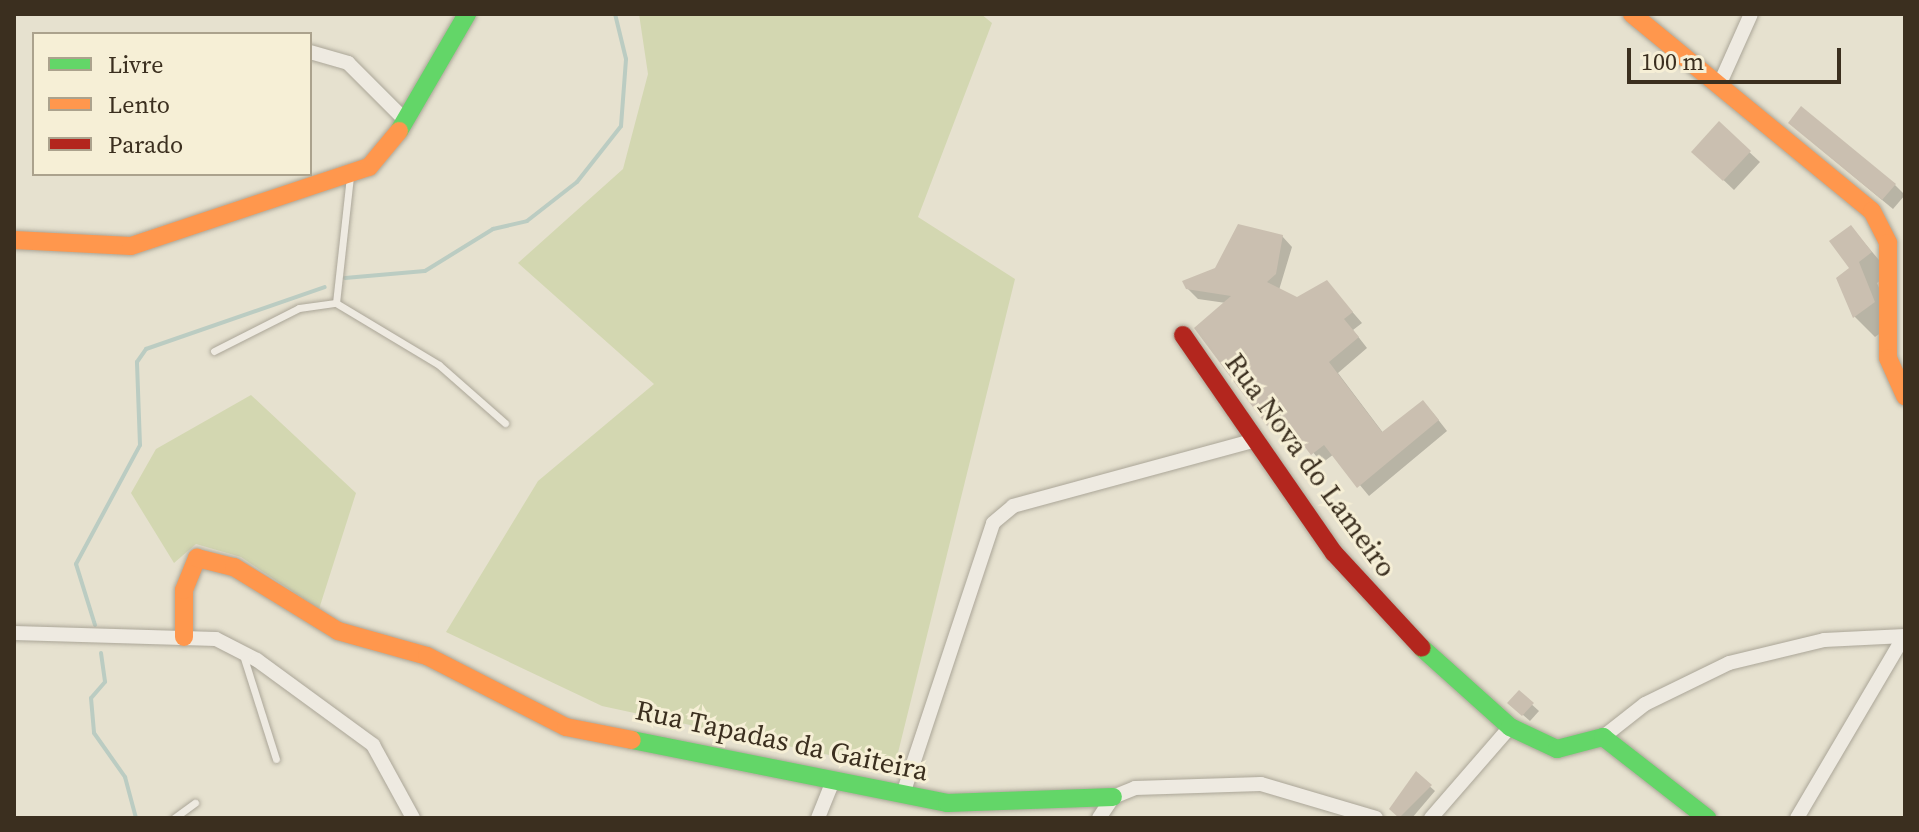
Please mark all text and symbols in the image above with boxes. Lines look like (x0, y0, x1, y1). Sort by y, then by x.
legend (32, 32, 312, 176)
scale bar (1631, 32, 1845, 82)
text: 100 m (1641, 45, 1704, 78)
text: Livre (108, 48, 163, 81)
text: Lento (108, 88, 170, 121)
text: Parado (108, 128, 183, 161)
street label: Rua Nova do Lameiro (1219, 347, 1403, 583)
street label: Rua Tapadas da Gaiteira (632, 692, 932, 788)

